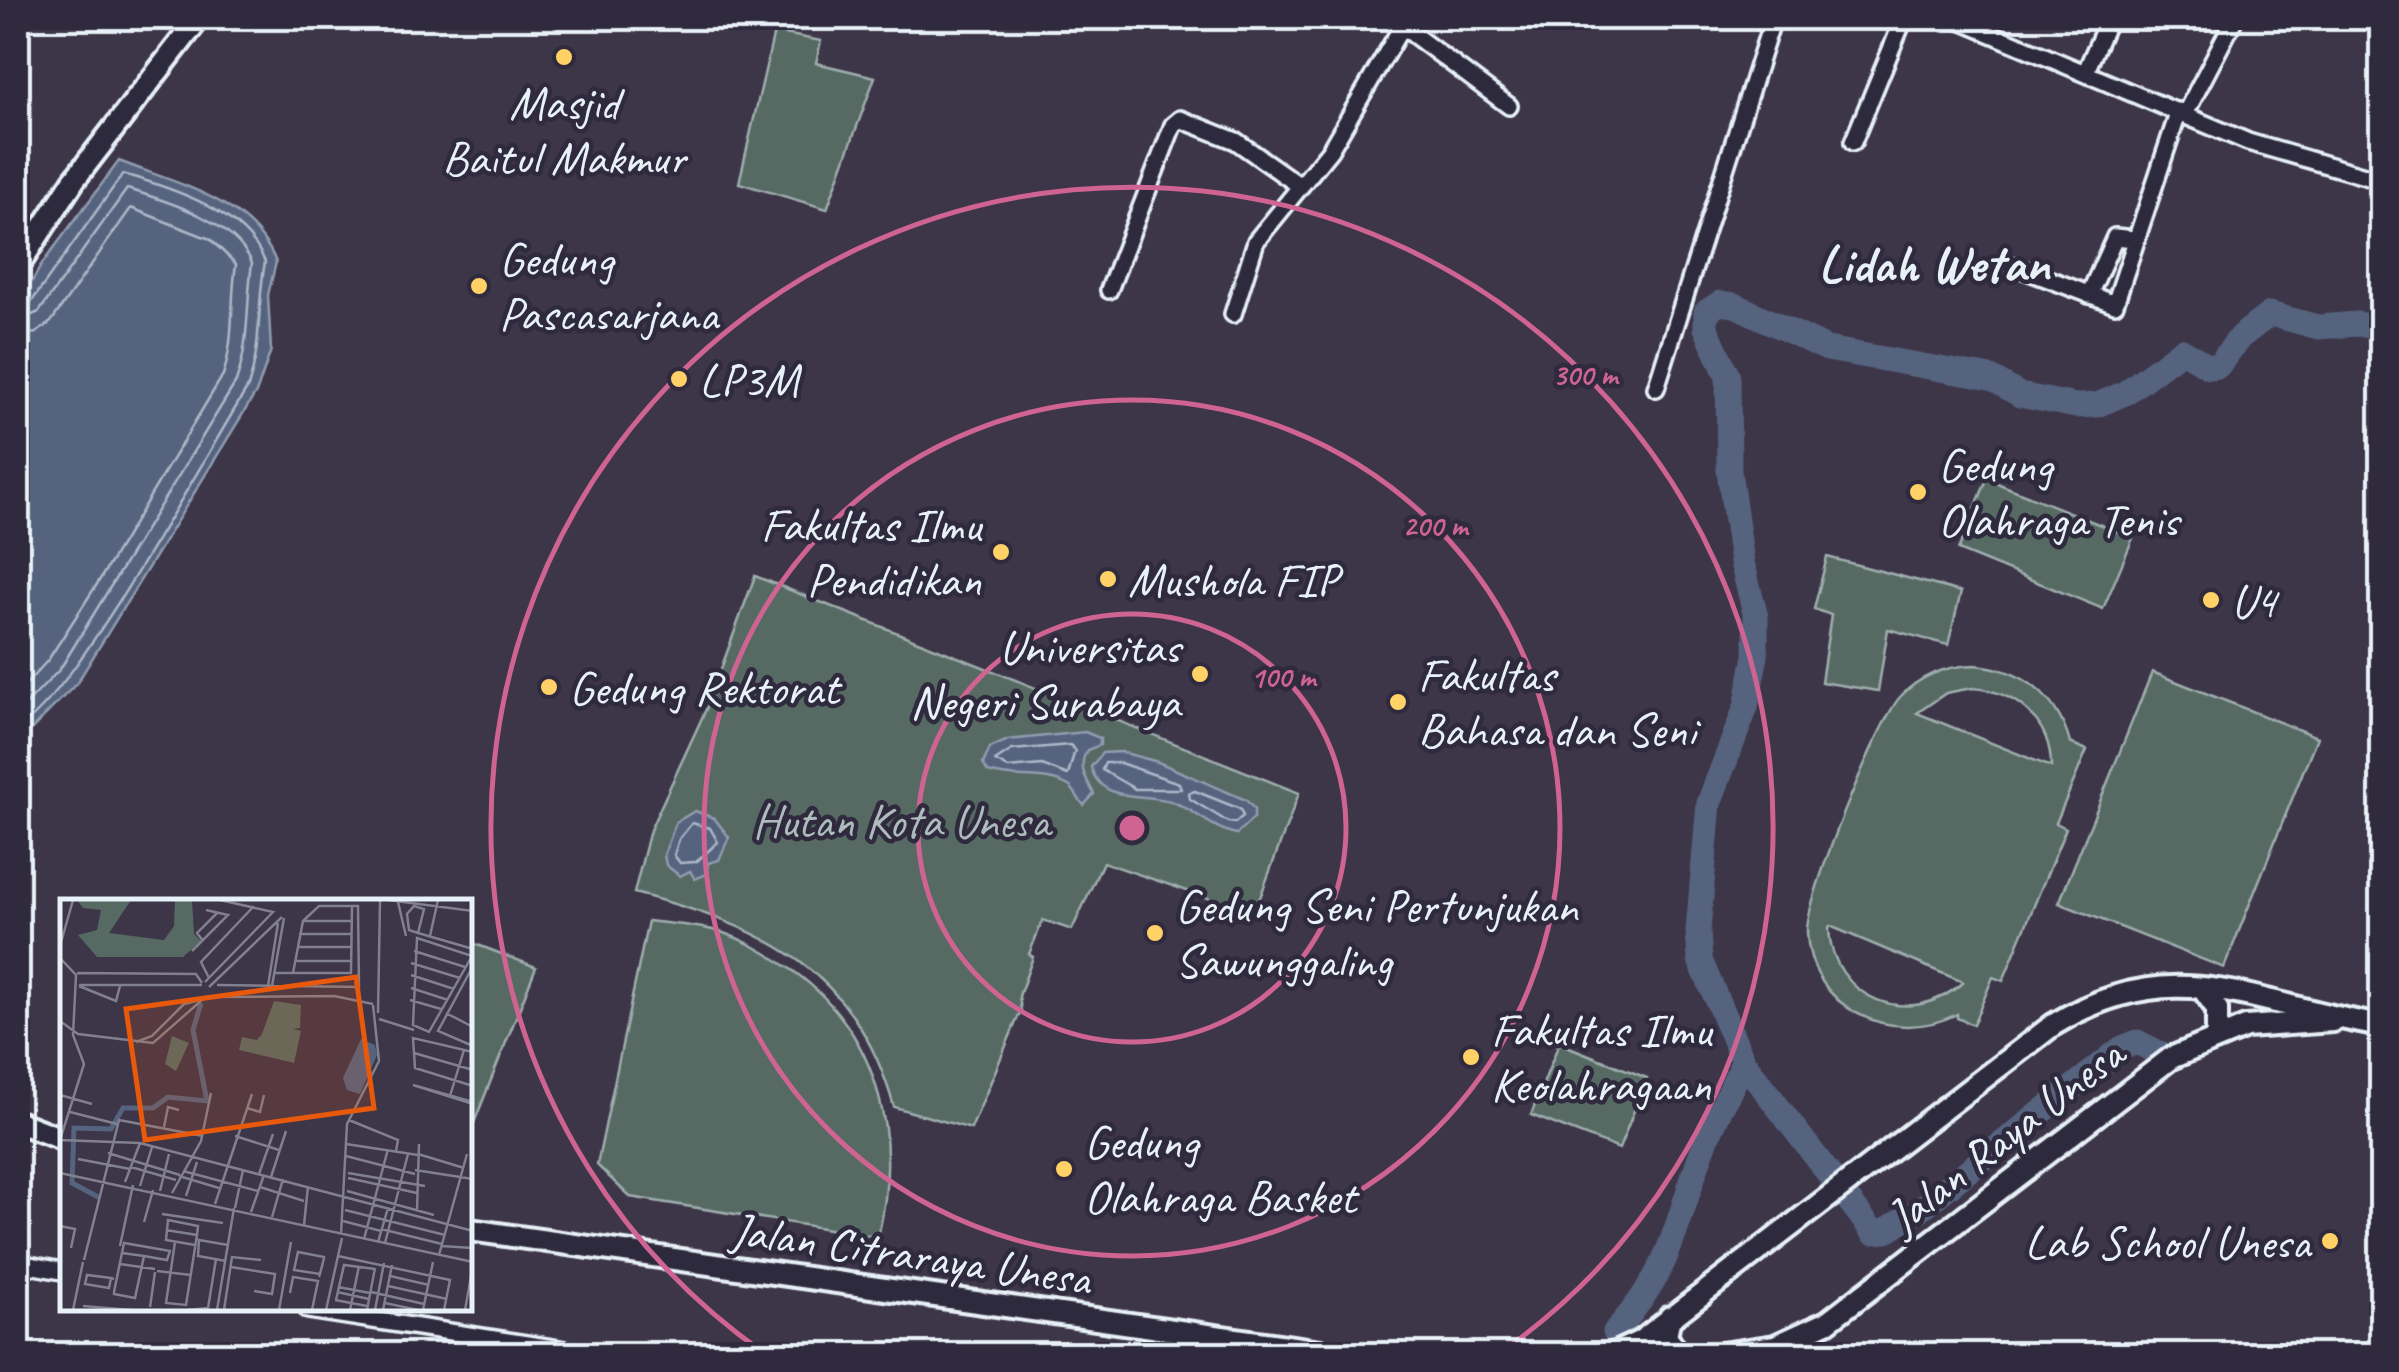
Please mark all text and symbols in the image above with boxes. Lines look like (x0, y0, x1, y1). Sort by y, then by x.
marker: Masjid Baitul Makmur (553, 46, 575, 68)
place label: Masjid Baitul Makmur (442, 73, 689, 188)
place label: Gedung Pascasarjana (499, 229, 720, 344)
district label: Lidah Wetan (1819, 231, 2052, 297)
marker: Gedung Pascasarjana (468, 275, 490, 297)
place label: LP3M (699, 350, 803, 410)
text: 300 m (1553, 356, 1620, 394)
marker: LP3M (668, 368, 690, 390)
place label: Gedung Olahraga Tenis (1938, 435, 2182, 550)
marker: Gedung Olahraga Tenis (1907, 481, 1929, 503)
place label: Fakultas Ilmu Pendidikan (761, 495, 984, 610)
text: 200 m (1403, 507, 1470, 545)
marker: Fakultas Ilmu Pendidikan (990, 541, 1012, 563)
place label: Mushola FIP (1128, 550, 1344, 610)
marker: Mushola FIP (1097, 568, 1119, 590)
place label: U4 (2231, 571, 2280, 631)
marker: U4 (2200, 589, 2222, 611)
place label: Universitas Negeri Surabaya (910, 617, 1184, 732)
place label: Fakultas Bahasa dan Seni (1418, 645, 1702, 760)
place label: Gedung Rektorat (569, 658, 843, 718)
text: 100 m (1251, 658, 1318, 696)
marker: Universitas Negeri Surabaya (1189, 663, 1211, 685)
marker: Gedung Rektorat (538, 676, 560, 698)
marker: Fakultas Bahasa dan Seni (1387, 691, 1409, 713)
park label: Hutan Kota Unesa (752, 791, 1054, 851)
centre of rings (1114, 810, 1150, 846)
place label: Gedung Seni Pertunjukan Sawunggaling (1175, 876, 1579, 991)
inset map (60, 899, 472, 1312)
marker: Gedung Seni Pertunjukan Sawunggaling (1144, 922, 1166, 944)
place label: Fakultas Ilmu Keolahragaan (1491, 1000, 1714, 1115)
street label: Jalan Raya Unesa (1872, 1022, 2139, 1248)
marker: Fakultas Ilmu Keolahragaan (1460, 1046, 1482, 1068)
place label: Gedung Olahraga Basket (1084, 1112, 1360, 1227)
marker: Gedung Olahraga Basket (1053, 1158, 1075, 1180)
street label: Jalan Citraraya Unesa (726, 1199, 1097, 1309)
place label: Lab School Unesa (2025, 1212, 2313, 1272)
marker: Lab School Unesa (2319, 1230, 2341, 1252)

